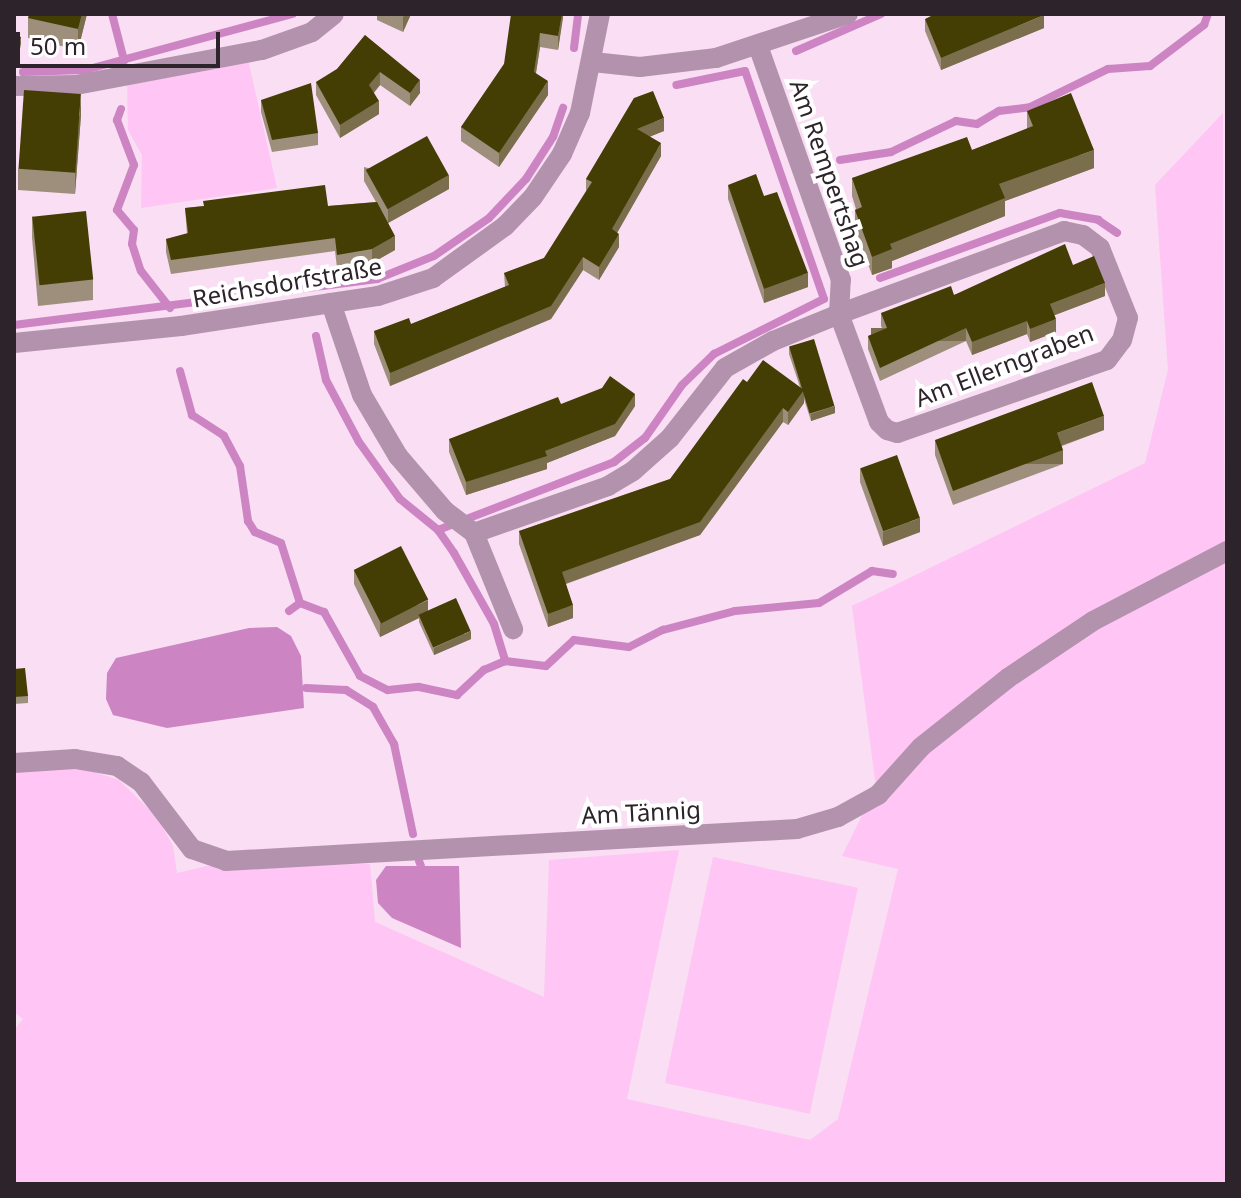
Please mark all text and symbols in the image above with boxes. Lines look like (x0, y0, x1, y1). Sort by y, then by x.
scale bar (20, 16, 224, 66)
text: 50 m (30, 29, 86, 62)
street label: Am Rempertshag (784, 75, 876, 271)
street label: Reichsdorfstraße (190, 251, 384, 313)
street label: Am Ellerngraben (911, 318, 1097, 412)
street label: Am Tännig (581, 794, 701, 830)

